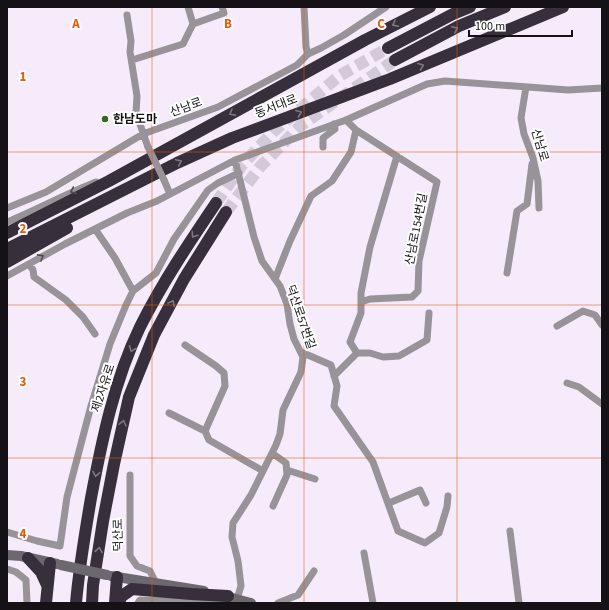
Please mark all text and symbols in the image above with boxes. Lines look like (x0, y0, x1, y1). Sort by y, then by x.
scale bar (469, 12, 572, 38)
text: A (71, 15, 80, 33)
text: B (224, 15, 232, 33)
text: C (377, 15, 385, 33)
text: 100 m (475, 18, 505, 35)
one-way arrow (392, 20, 400, 27)
one-way arrow (450, 26, 458, 34)
one-way arrow (417, 63, 424, 71)
text: 1 (20, 68, 27, 86)
street label: 동서대로 (253, 91, 300, 122)
street label: 산남로 (168, 94, 205, 121)
one-way arrow (229, 109, 236, 116)
one-way arrow (296, 109, 303, 117)
place label: 한남도마 (113, 111, 157, 128)
marker: 한남도마 (100, 114, 110, 124)
street label: 산남로 (527, 127, 552, 163)
one-way arrow (175, 159, 183, 167)
one-way arrow (69, 187, 76, 195)
street label: 산남로154번길 (401, 192, 432, 267)
text: 2 (20, 220, 27, 238)
one-way arrow (192, 231, 199, 238)
one-way arrow (37, 255, 44, 262)
street label: 덕산로57번길 (282, 283, 319, 352)
one-way arrow (167, 300, 174, 307)
one-way arrow (128, 346, 136, 353)
street label: 제2자유로 (88, 362, 119, 415)
text: 3 (20, 373, 27, 391)
one-way arrow (119, 420, 127, 426)
one-way arrow (92, 471, 100, 477)
street label: 덕산로 (110, 518, 127, 552)
text: 4 (20, 525, 27, 543)
one-way arrow (94, 547, 103, 554)

